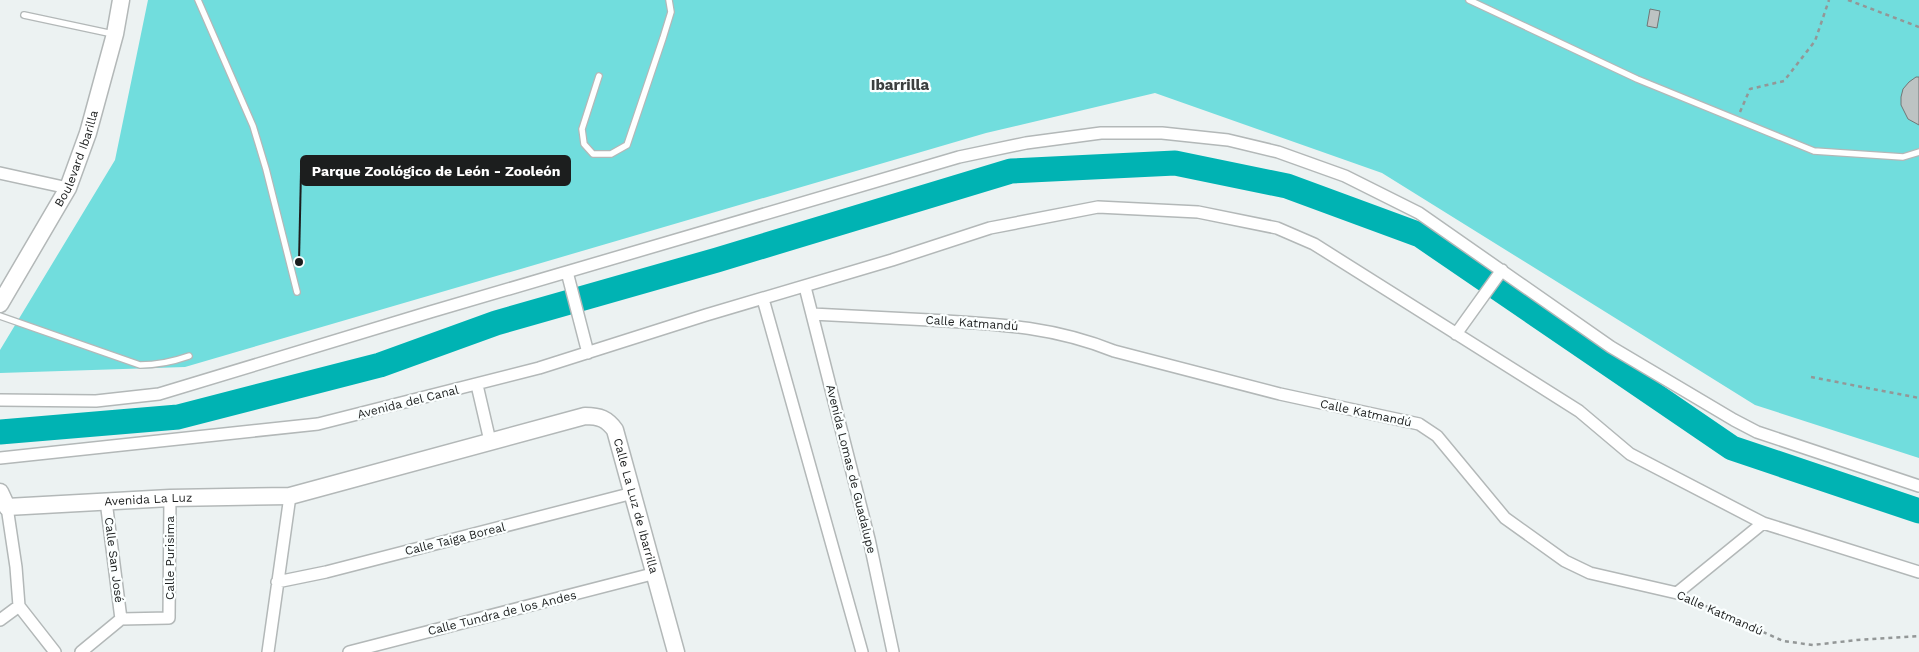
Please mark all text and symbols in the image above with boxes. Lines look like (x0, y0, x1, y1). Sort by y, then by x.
district label: Ibarrilla (871, 76, 930, 94)
street label: Boulevard Ibarilla (52, 109, 101, 209)
callout: Parque Zoológico de León - Zooleón (301, 156, 570, 185)
text: Parque Zoológico de León - Zooleón (312, 163, 560, 179)
street label: Calle Katmandú (925, 313, 1019, 333)
street label: Avenida del Canal (356, 383, 461, 421)
street label: Avenida Lomas de Guadalupe (823, 383, 879, 555)
street label: Calle Katmandú (1319, 396, 1413, 430)
street label: Calle La Luz de Ibarrilla (611, 437, 661, 575)
street label: Avenida La Luz (104, 491, 192, 509)
street label: Calle San José (102, 516, 126, 604)
street label: Calle Purisima (163, 516, 177, 600)
street label: Calle Taiga Boreal (403, 520, 507, 558)
street label: Calle Tundra de los Andes (426, 588, 578, 638)
street label: Calle Katmandú (1675, 588, 1765, 638)

